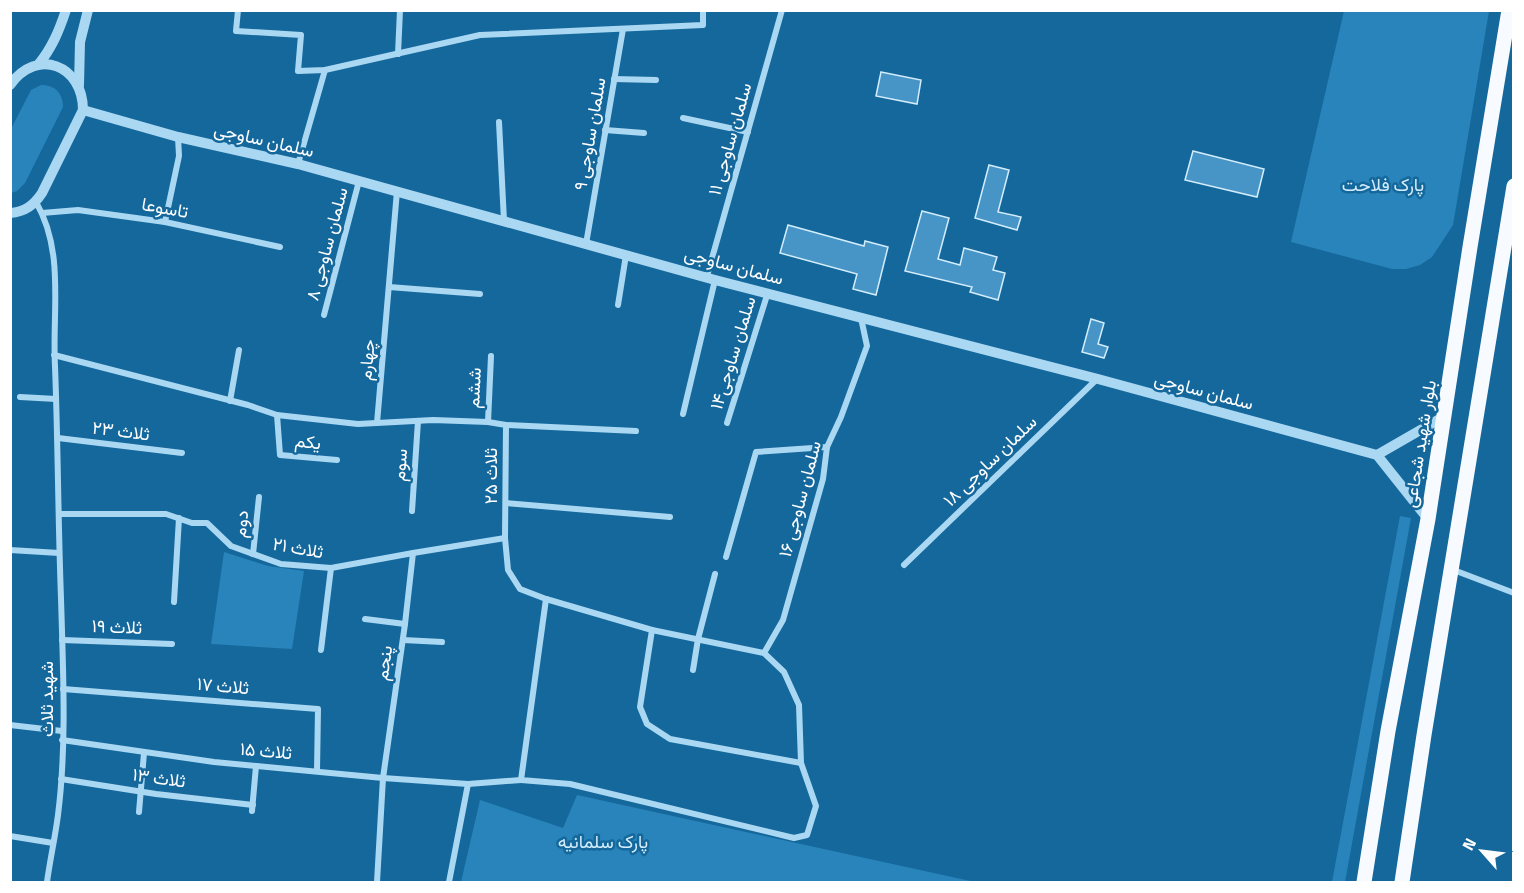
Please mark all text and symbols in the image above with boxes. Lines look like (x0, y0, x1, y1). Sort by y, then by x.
street label: سلمان ساوجی ۹ (566, 75, 613, 193)
street label: سلمان ساوجی ۱۱ (701, 79, 758, 198)
street label: سلمان ساوجی (212, 115, 317, 164)
park label: پارک فلاحت (1342, 171, 1424, 198)
street label: سلمان ساوجی ۸ (298, 184, 355, 304)
street label: تاسوعا (140, 190, 191, 225)
street label: سلمان ساوجی (682, 239, 787, 292)
street label: سلمان ساوجی۱۴ (702, 293, 763, 413)
street label: چهارم (351, 338, 382, 382)
street label: سلمان ساوجی (1152, 364, 1257, 417)
street label: ششم (459, 367, 488, 409)
street label: بلوار شهید شجاعی (1396, 378, 1443, 510)
street label: سلمان ساوجی ۱۸ (937, 409, 1043, 513)
street label: ثلاث ۲۳ (91, 414, 151, 447)
street label: یکم (294, 427, 323, 456)
street label: سلمان ساوجی ۱۶ (771, 438, 828, 560)
street label: سوم (385, 448, 414, 482)
street label: ثلاث ۲۵ (477, 448, 504, 504)
street label: دوم (226, 509, 255, 539)
street label: ثلاث ۲۱ (271, 530, 326, 565)
street label: ثلاث ۱۹ (91, 612, 143, 641)
street label: پنجم (368, 644, 399, 682)
street label: شهید ثلاث (33, 661, 60, 737)
street label: ثلاث ۱۷ (196, 670, 250, 701)
street label: ثلاث ۱۵ (239, 735, 293, 766)
street label: ثلاث ۱۳ (131, 760, 188, 795)
north arrow (1452, 821, 1512, 881)
park label: پارک سلمانیه (558, 828, 648, 855)
text: N (1456, 833, 1482, 854)

